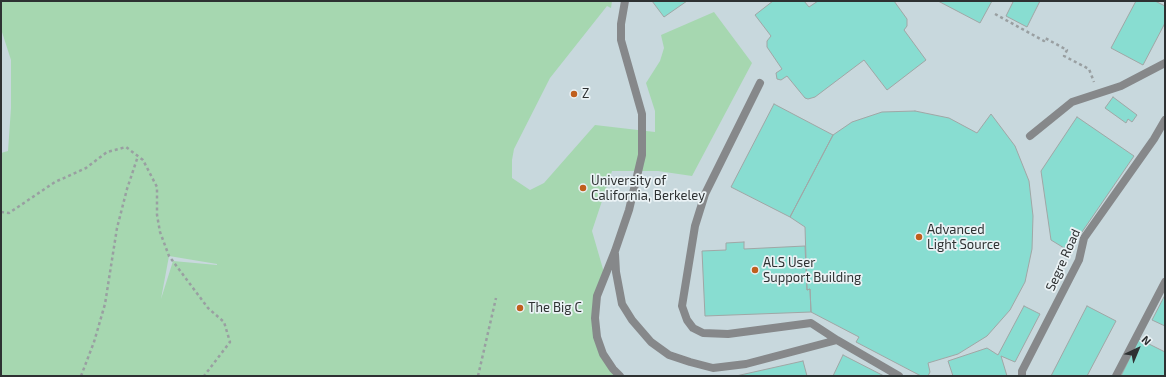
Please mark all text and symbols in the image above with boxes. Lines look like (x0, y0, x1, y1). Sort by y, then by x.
place label: Z (582, 86, 589, 102)
marker: Z (569, 89, 579, 99)
place label: University of California, Berkeley (591, 173, 705, 204)
marker: University of California, Berkeley (578, 183, 588, 193)
place label: Advanced Light Source (927, 222, 1000, 253)
street label: Segre Road (1042, 227, 1084, 293)
marker: Advanced Light Source (914, 232, 924, 242)
place label: ALS User Support Building (763, 255, 861, 286)
marker: ALS User Support Building (750, 265, 760, 275)
place label: The Big C (528, 300, 582, 316)
marker: The Big C (515, 303, 525, 313)
north arrow (1118, 329, 1158, 369)
text: N (1139, 333, 1154, 347)

